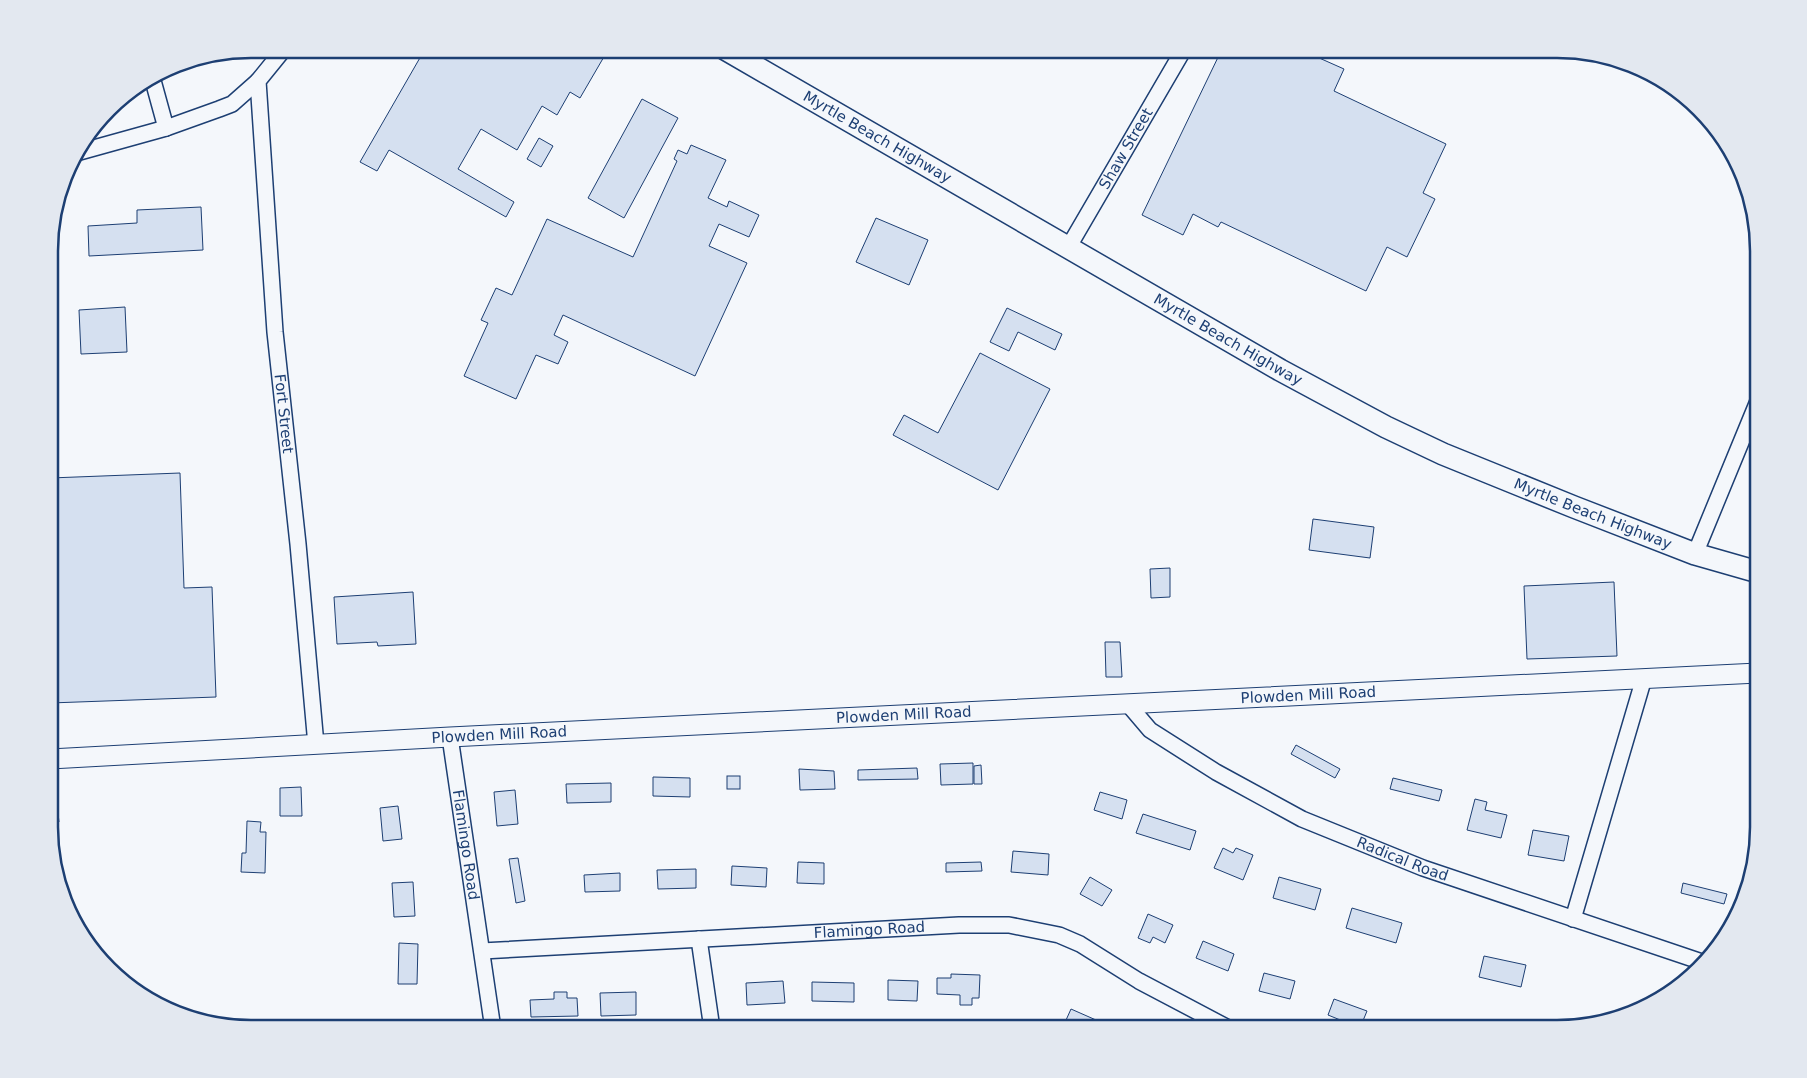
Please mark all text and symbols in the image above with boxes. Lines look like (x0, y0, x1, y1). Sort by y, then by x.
street label: Myrtle Beach Highway (800, 87, 955, 187)
street label: Shaw Street (1095, 105, 1157, 192)
street label: Myrtle Beach Highway (1151, 290, 1305, 389)
street label: Fort Street (271, 373, 297, 454)
street label: Myrtle Beach Highway (1511, 475, 1675, 553)
street label: Plowden Mill Road (1240, 683, 1377, 707)
street label: Plowden Mill Road (836, 702, 972, 727)
street label: Plowden Mill Road (431, 722, 568, 747)
street label: Flamingo Road (449, 788, 483, 901)
street label: Radical Road (1354, 833, 1451, 885)
street label: Flamingo Road (813, 918, 926, 942)

